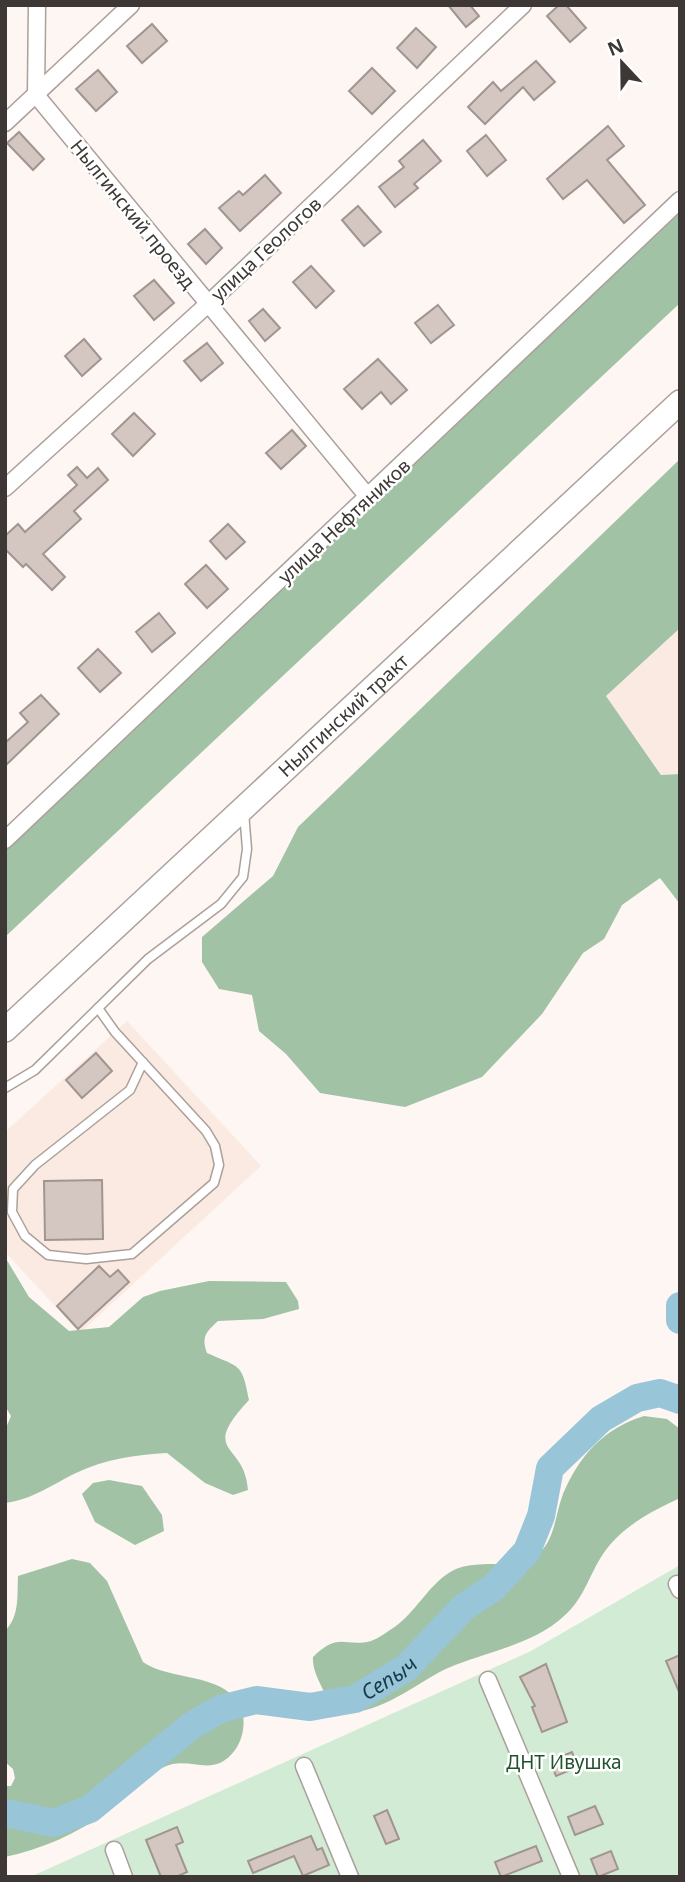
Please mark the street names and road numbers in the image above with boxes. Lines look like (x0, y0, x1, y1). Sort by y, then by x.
street label: Нылгинский проезд (65, 134, 202, 294)
street label: улица Геологов (205, 191, 327, 307)
street label: улица Нефтяников (272, 453, 416, 589)
street label: Нылгинский тракт (272, 648, 414, 783)

